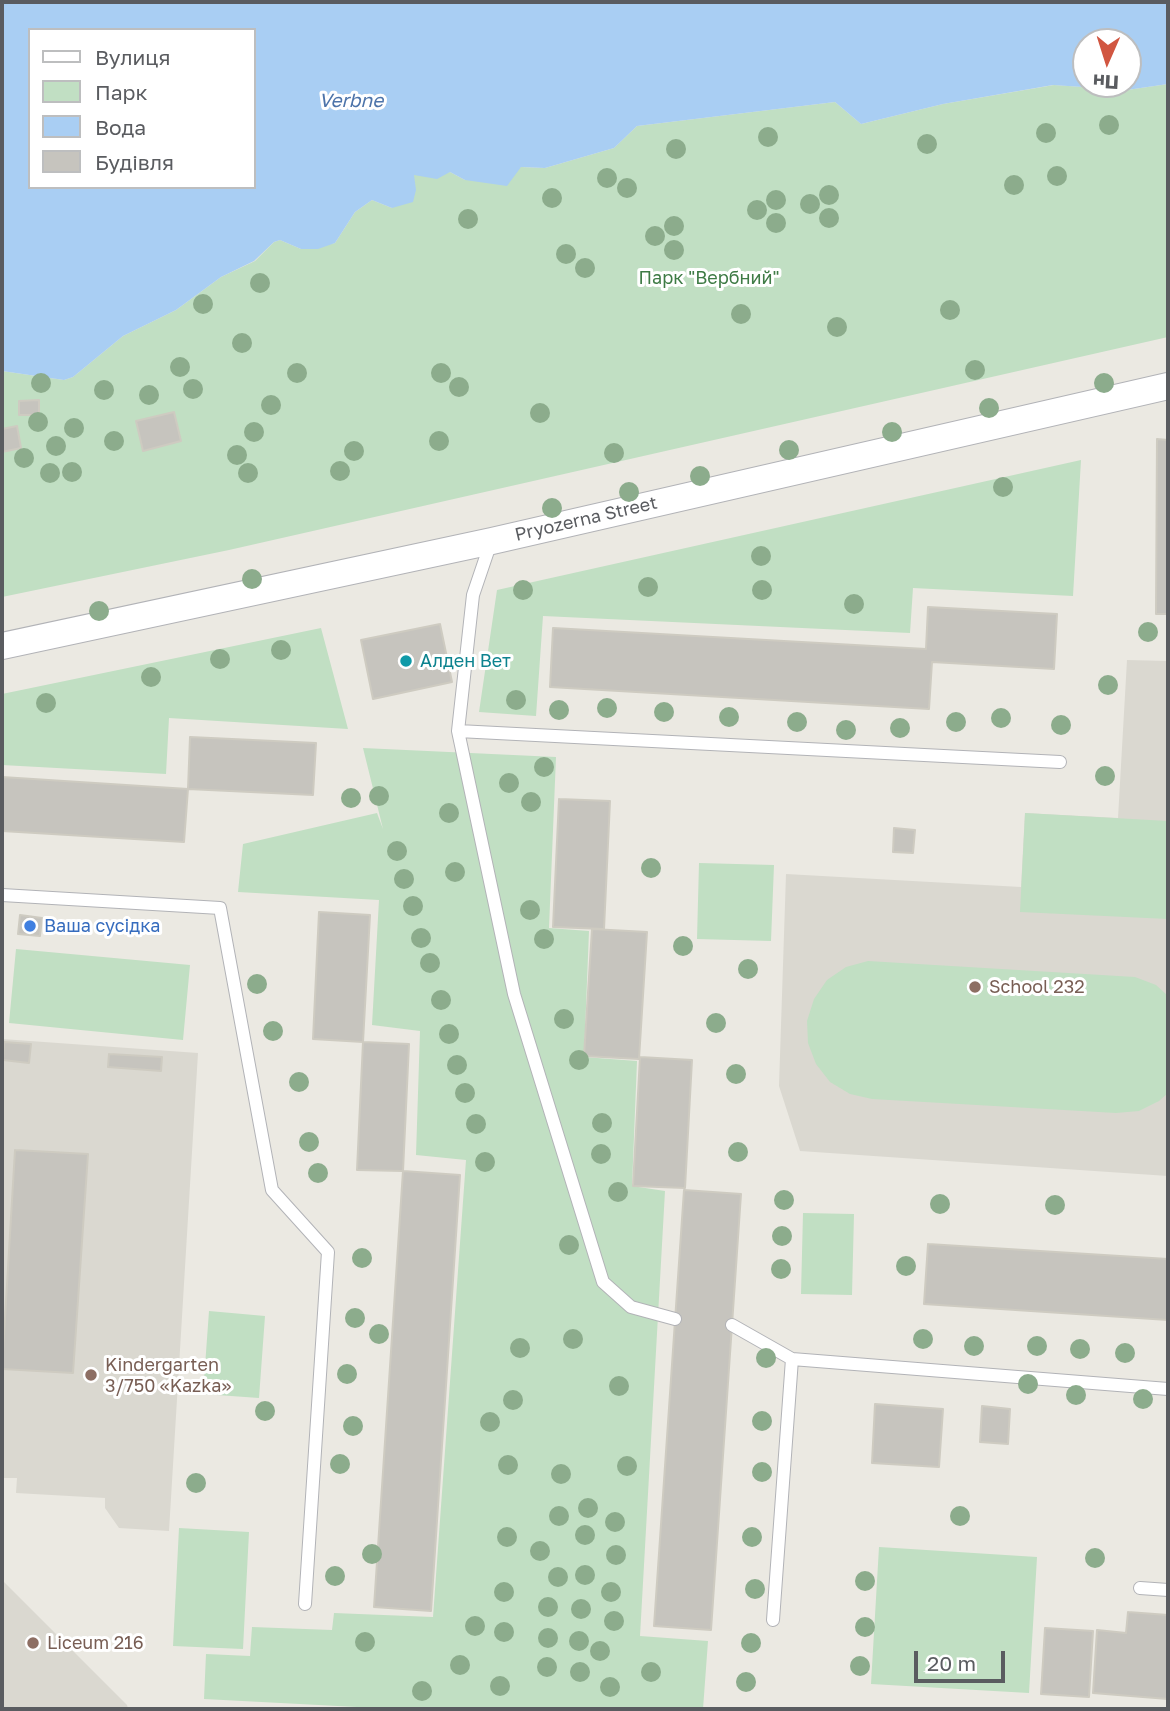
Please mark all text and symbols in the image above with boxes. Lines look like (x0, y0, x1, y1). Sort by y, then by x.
legend (28, 28, 256, 189)
north arrow (1072, 28, 1142, 98)
text: Вулиця (95, 44, 171, 70)
text: Пн (1092, 70, 1119, 95)
text: Парк (95, 79, 148, 105)
water label: Verbne (319, 90, 383, 112)
text: Вода (95, 114, 146, 140)
text: Будівля (95, 149, 174, 175)
park label: Парк "Вербний" (639, 267, 779, 289)
street label: Pryozerna Street (513, 492, 659, 546)
place label: Алден Вет (420, 650, 511, 672)
marker: Алден Вет (398, 653, 414, 669)
place label: Ваша сусідка (44, 915, 161, 937)
marker: Ваша сусідка (22, 918, 38, 934)
place label: School 232 (989, 976, 1085, 998)
marker: School 232 (967, 979, 983, 995)
place label: Kindergarten 3/750 «Kazka» (105, 1354, 231, 1396)
marker: Kindergarten 3/750 «Kazka» (83, 1367, 99, 1383)
place label: Liceum 216 (47, 1632, 144, 1654)
marker: Liceum 216 (25, 1635, 41, 1651)
scale bar (918, 1638, 1009, 1682)
text: 20 m (927, 1650, 976, 1676)

